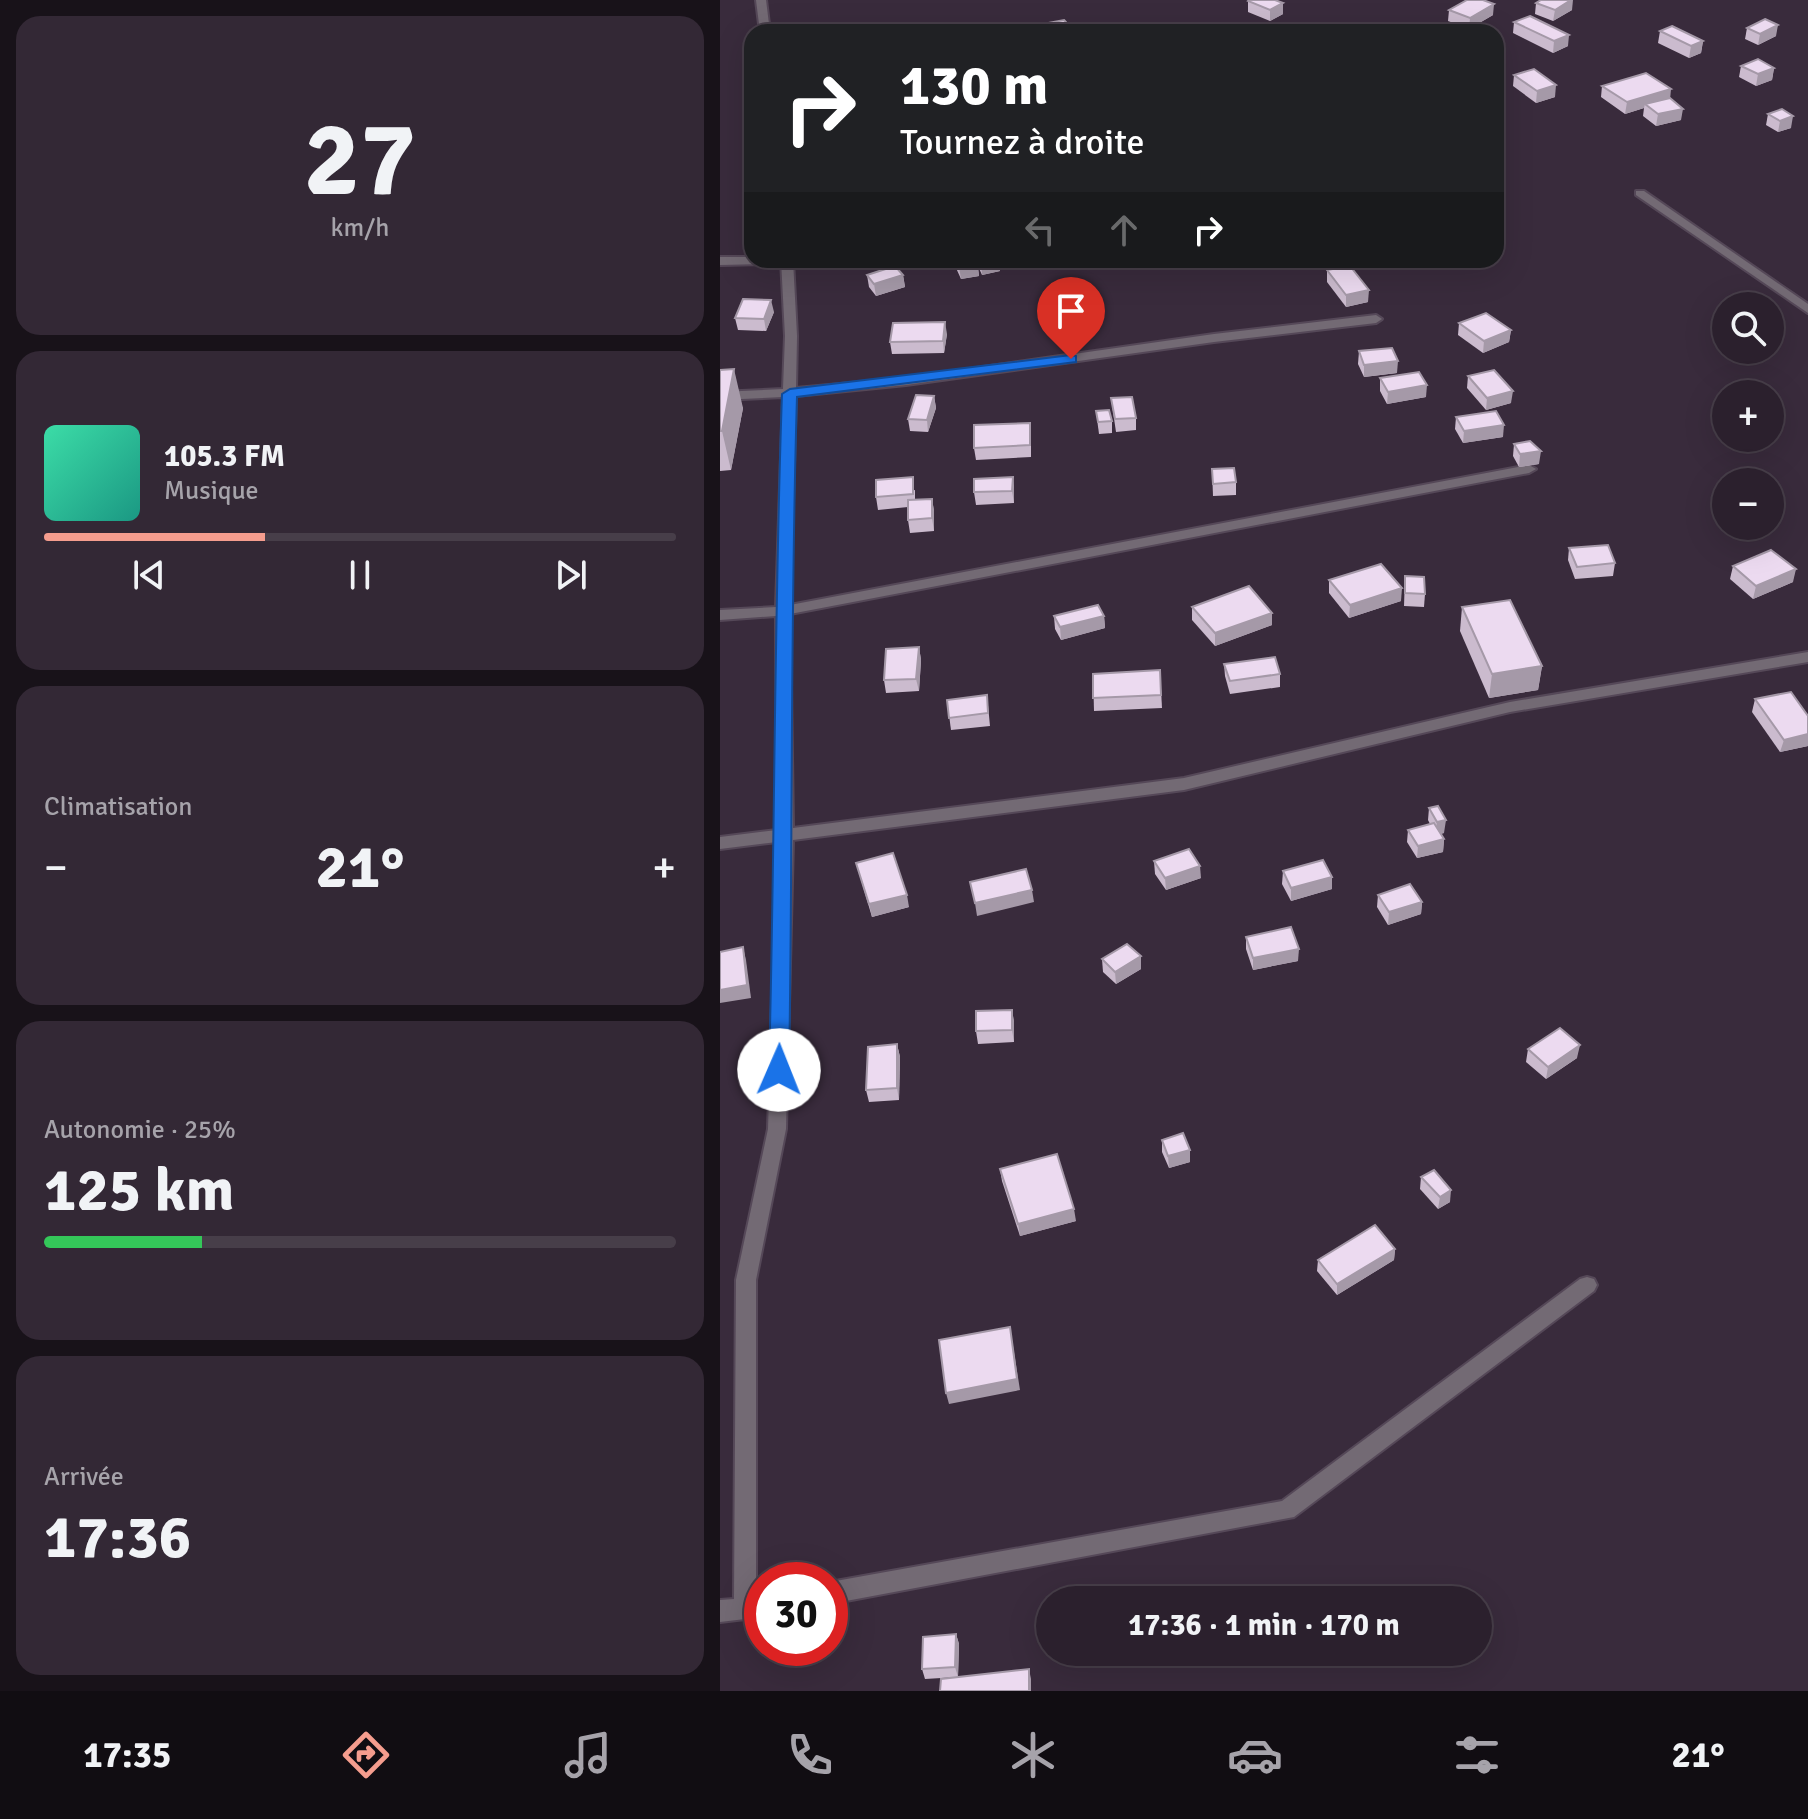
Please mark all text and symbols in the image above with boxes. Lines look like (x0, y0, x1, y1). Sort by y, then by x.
text: 130 m (900, 51, 1048, 120)
icon: right (768, 56, 872, 160)
text: 27 (304, 96, 416, 224)
text: Tournez à droite (900, 120, 1144, 165)
icon: left (1018, 208, 1062, 252)
icon: ahead (1102, 208, 1146, 252)
icon: right (1186, 208, 1230, 252)
text: km/h (331, 212, 389, 244)
pin (1037, 277, 1105, 359)
icon: arrive (1049, 289, 1093, 333)
map controls (1712, 292, 1784, 540)
button: search (1712, 292, 1784, 364)
button: + (1712, 380, 1784, 452)
text: 105.3 FM (164, 438, 285, 475)
button: − (1712, 468, 1784, 540)
text: Musique (164, 475, 259, 507)
icon: previous (127, 553, 171, 597)
icon: pause (338, 553, 382, 597)
icon: next (549, 553, 593, 597)
text: Climatisation (44, 791, 193, 823)
text: 21° (316, 831, 404, 905)
text: − (44, 841, 68, 895)
text: + (652, 841, 676, 895)
position arrow (737, 1028, 821, 1112)
text: Autonomie · 25% (44, 1114, 236, 1146)
text: 125 km (44, 1154, 234, 1228)
text: Arrivée (44, 1461, 124, 1493)
text: 17:36 (44, 1501, 191, 1575)
speed limit sign: 30 (744, 1562, 848, 1666)
text: 17:36 · 1 min · 170 m (1128, 1607, 1400, 1644)
icon: directions (338, 1727, 394, 1783)
icon: music (560, 1727, 616, 1783)
icon: phone (782, 1727, 838, 1783)
icon: climate (1005, 1727, 1061, 1783)
icon: car (1227, 1727, 1283, 1783)
icon: filters (1449, 1727, 1505, 1783)
text: 17:35 (83, 1733, 172, 1778)
text: 21° (1671, 1733, 1725, 1778)

